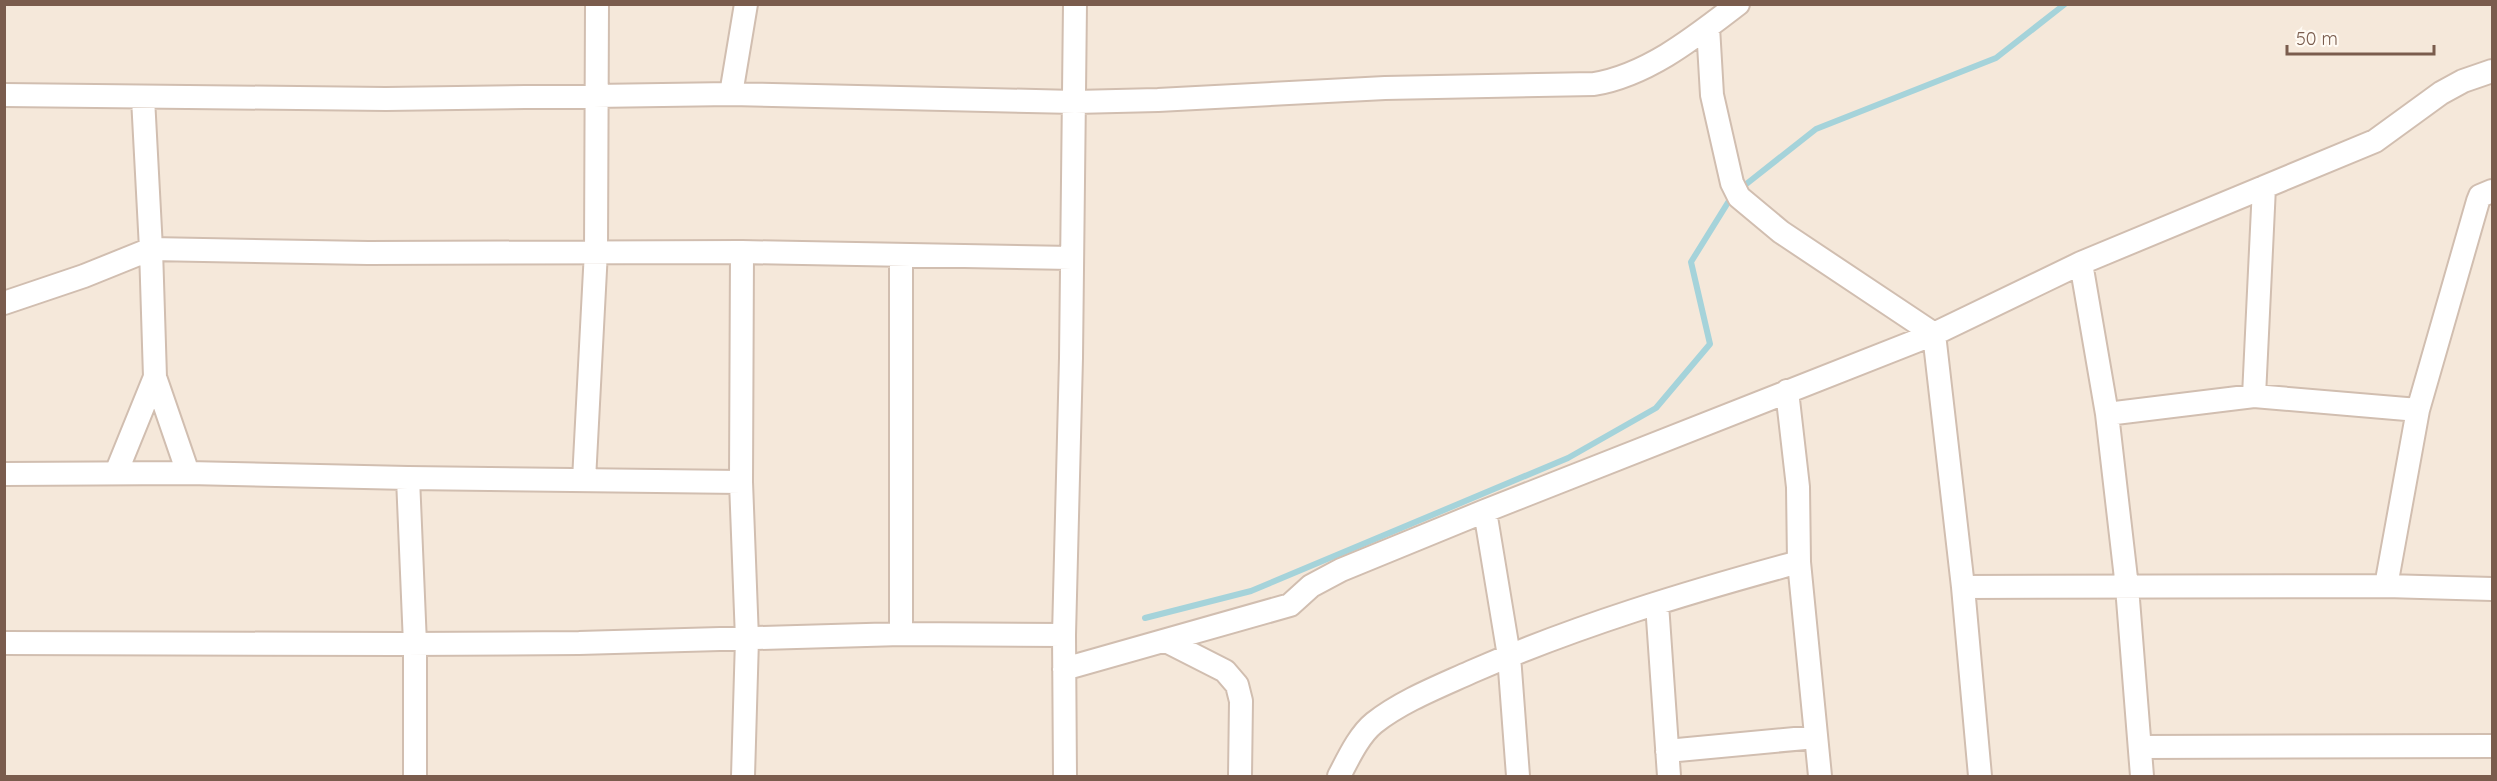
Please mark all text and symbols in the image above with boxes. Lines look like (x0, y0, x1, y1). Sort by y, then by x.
scale bar (2287, 18, 2434, 56)
text: 50 m (2296, 27, 2338, 50)

